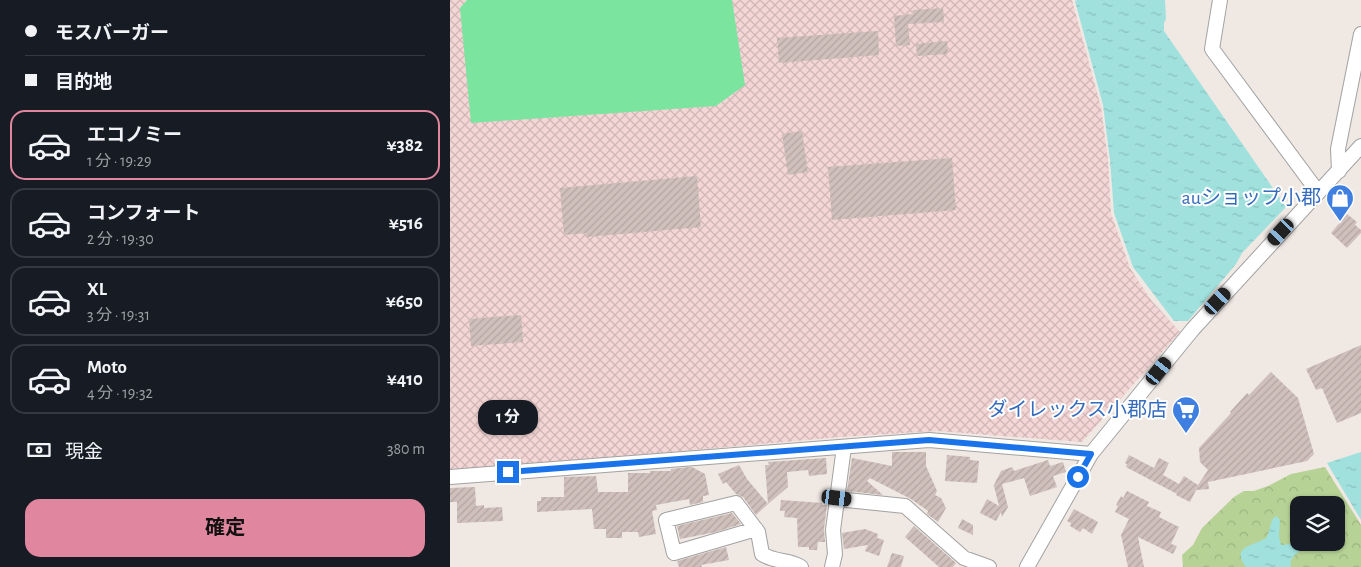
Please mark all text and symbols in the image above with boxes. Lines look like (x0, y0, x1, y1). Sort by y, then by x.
text: モスバーガー (55, 24, 169, 43)
text: 目的地 (55, 73, 112, 92)
icon: car (27, 123, 72, 168)
text: エコノミー (87, 126, 182, 145)
text: ¥382 (387, 136, 423, 155)
text: 1 分 · 19:29 (87, 153, 152, 169)
shop icon: auショップ小郡 (1325, 183, 1355, 222)
place label: auショップ小郡 (1182, 187, 1321, 208)
icon: car (27, 201, 72, 246)
text: コンフォート (87, 204, 200, 223)
text: ¥516 (389, 214, 423, 233)
car (1265, 216, 1296, 248)
text: 2 分 · 19:30 (87, 231, 154, 247)
icon: car (27, 279, 72, 324)
text: XL (87, 280, 107, 299)
car (1202, 285, 1233, 317)
text: ¥650 (386, 292, 423, 311)
text: 3 分 · 19:31 (87, 307, 150, 323)
car (1143, 355, 1174, 387)
icon: car (27, 357, 72, 402)
text: Moto (87, 358, 127, 377)
text: ¥410 (387, 370, 423, 389)
text: 4 分 · 19:32 (87, 385, 153, 401)
supermarket icon: ダイレックス小郡店 (1171, 395, 1201, 434)
place label: ダイレックス小郡店 (988, 399, 1167, 420)
callout: 1 分 (478, 400, 538, 434)
text: 1 分 (496, 409, 520, 425)
icon: cash (25, 436, 53, 464)
text: 380 m (387, 441, 425, 457)
text: 現金 (65, 443, 103, 462)
route end (497, 461, 519, 483)
route start (1067, 466, 1089, 488)
car (821, 489, 852, 507)
map controls (1290, 496, 1345, 551)
button: layers (1290, 496, 1345, 551)
button: 確定 (25, 499, 425, 557)

